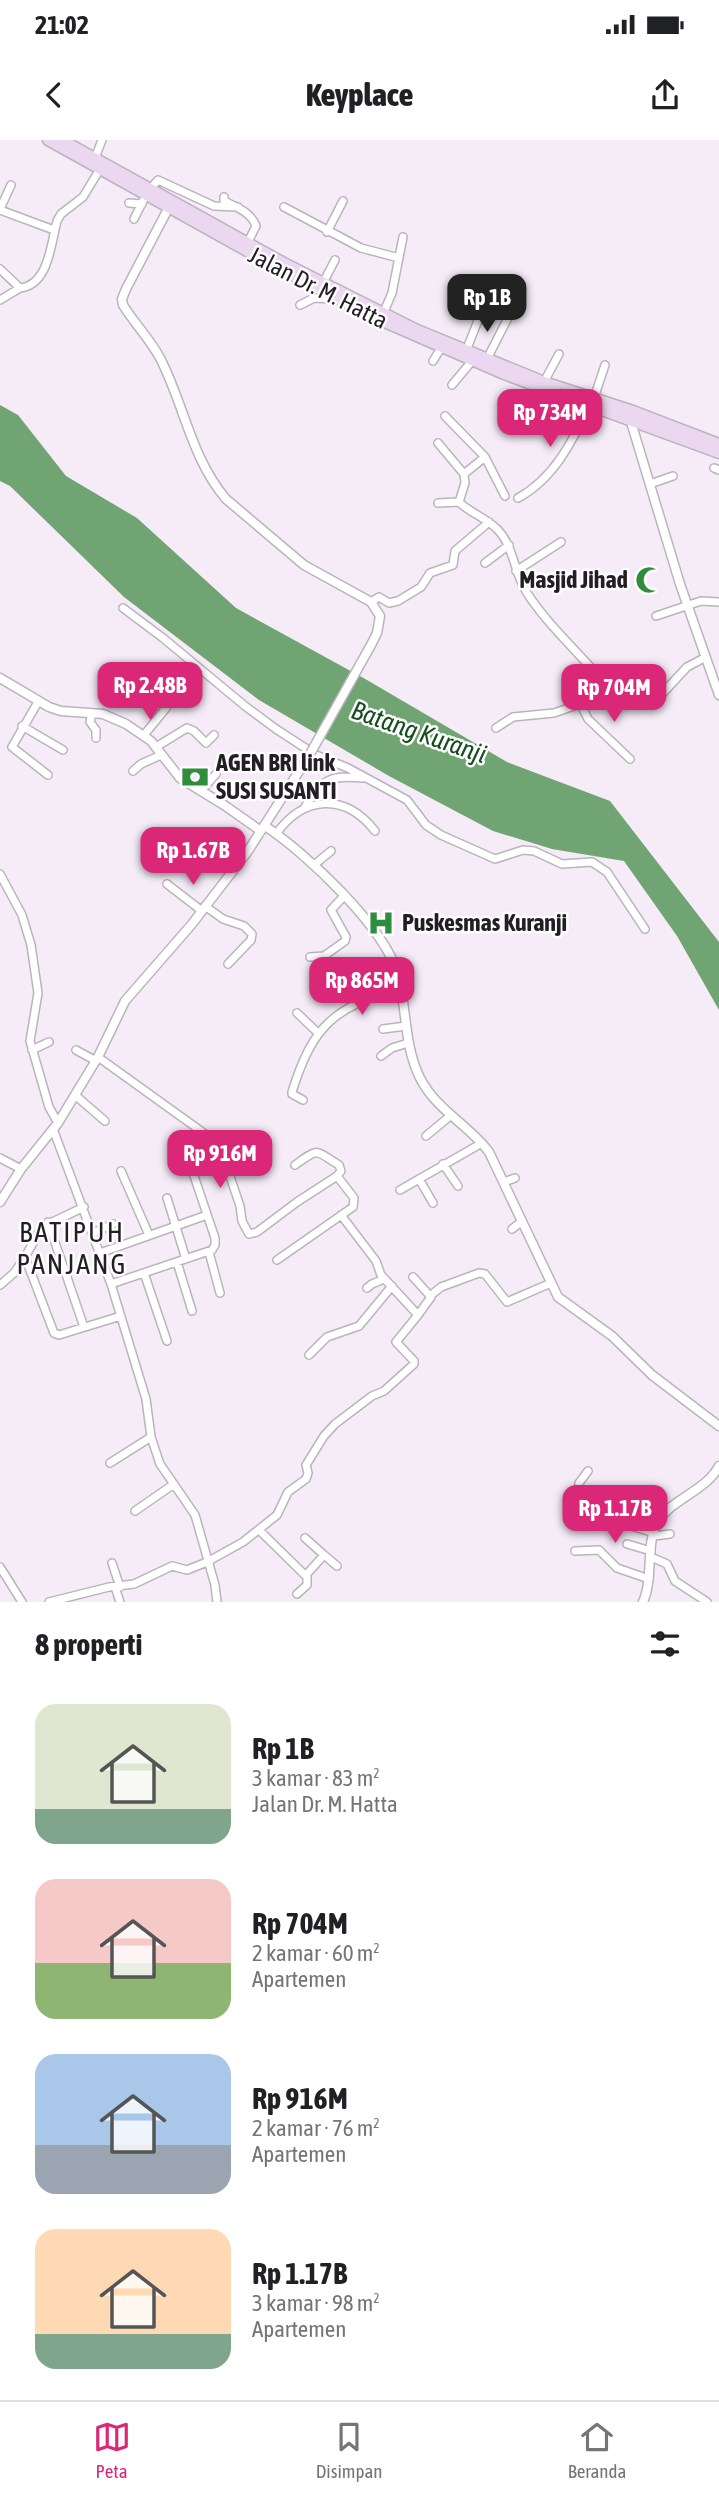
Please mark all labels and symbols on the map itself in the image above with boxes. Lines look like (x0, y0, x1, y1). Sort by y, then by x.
street label: Jalan Dr. M. Hatta (244, 241, 392, 334)
pin: Rp 1B (438, 274, 536, 334)
pin: Rp 734M (485, 390, 615, 449)
mosque icon: Masjid Jihad (634, 565, 664, 595)
place label: Masjid Jihad (519, 566, 628, 593)
pin: Rp 2.48B (78, 662, 222, 722)
pin: Rp 704M (549, 664, 679, 724)
water label: Batang Kuranji (348, 695, 490, 769)
place label: AGEN BRI link SUSI SUSANTI (215, 749, 337, 804)
bank icon: AGEN BRI link SUSI SUSANTI (180, 762, 210, 792)
pin: Rp 1.67B (121, 828, 265, 887)
hospital icon: Puskesmas Kuranji (366, 908, 396, 938)
place label: Puskesmas Kuranji (402, 909, 567, 936)
pin: Rp 865M (297, 958, 427, 1017)
pin: Rp 916M (155, 1130, 285, 1190)
district label: BATIPUH PANJANG (17, 1216, 127, 1280)
pin: Rp 1.17B (543, 1486, 687, 1545)

